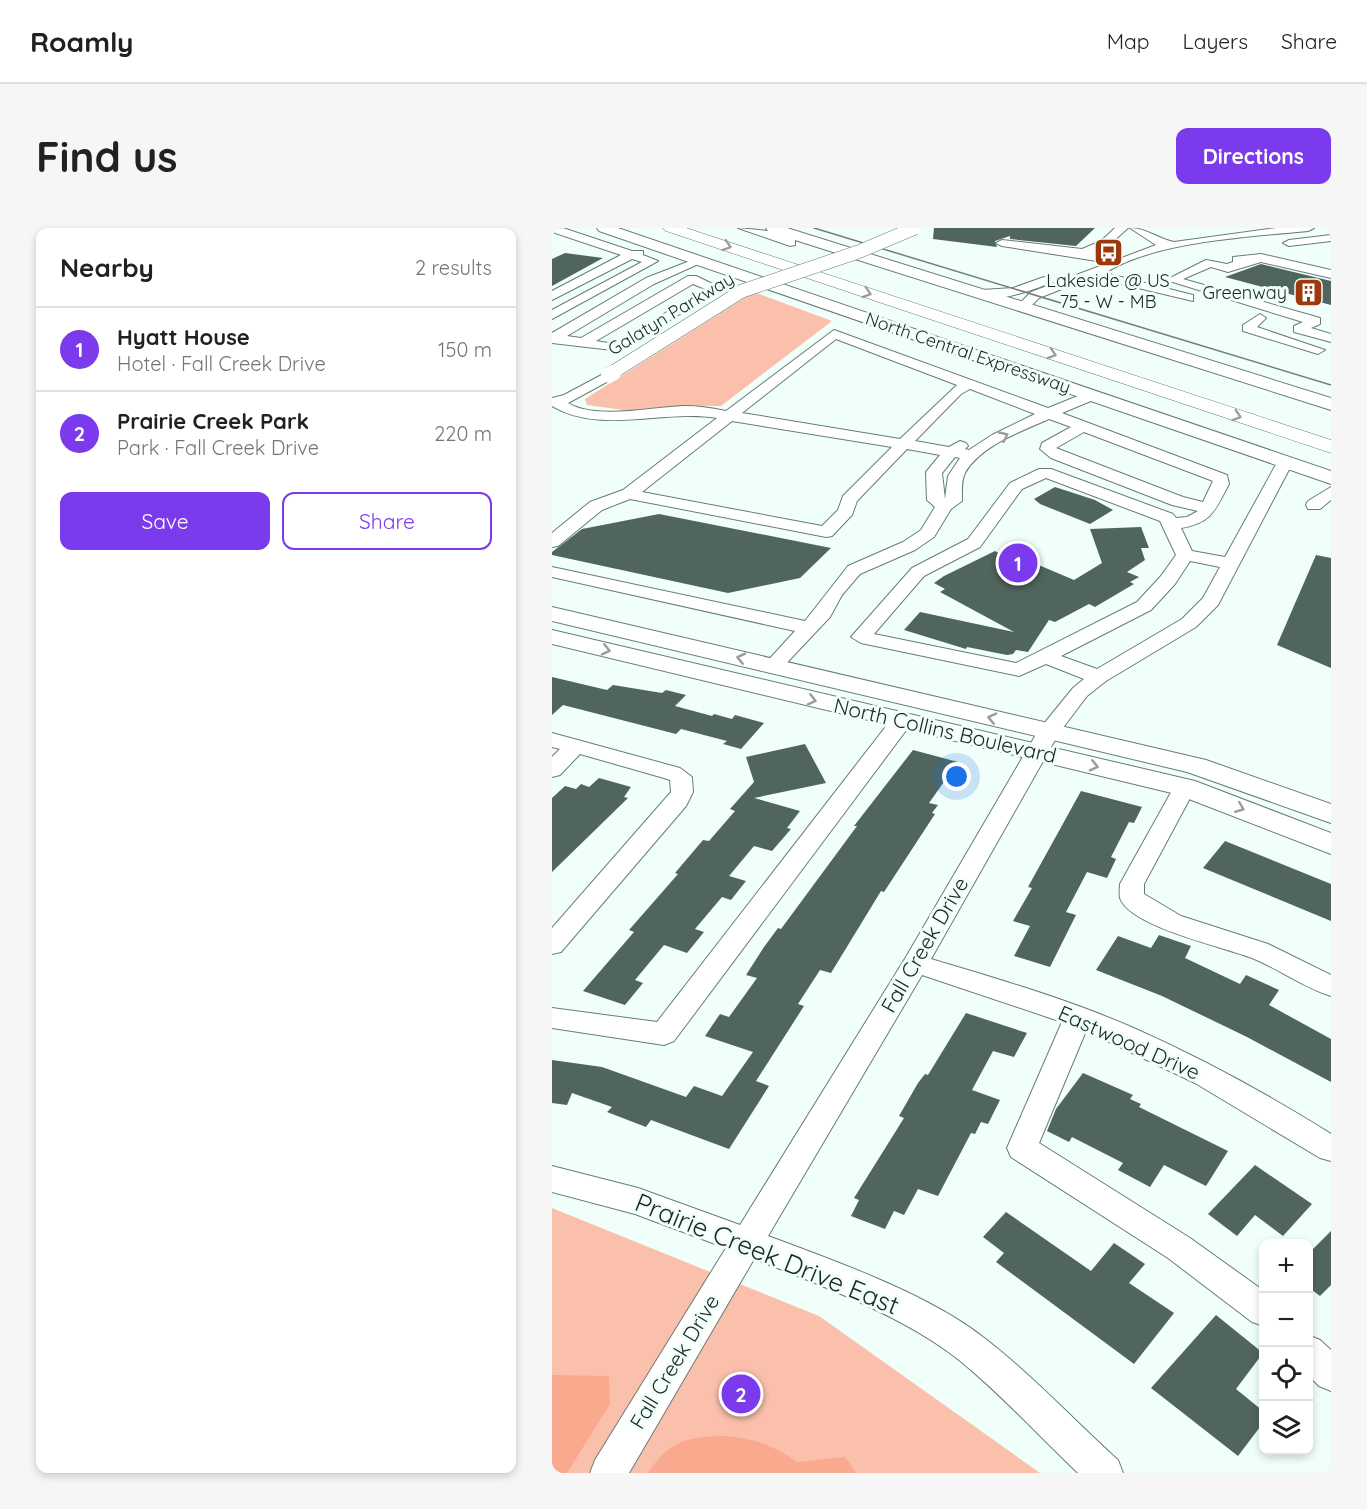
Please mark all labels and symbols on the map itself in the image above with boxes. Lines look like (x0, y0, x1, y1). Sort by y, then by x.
bus stop icon: Lakeside @ US 75 - W - MB (1092, 236, 1124, 268)
one-way arrow (721, 239, 732, 252)
street label: Galatyn Parkway (603, 267, 738, 360)
place label: Lakeside @ US 75 - W - MB (1046, 269, 1170, 313)
building icon: Greenway (1292, 277, 1324, 309)
place label: Greenway (1202, 281, 1287, 304)
one-way arrow (861, 285, 872, 298)
street label: North Central Expressway (863, 307, 1074, 398)
one-way arrow (1046, 347, 1057, 360)
one-way arrow (1231, 408, 1242, 421)
one-way arrow (997, 431, 1008, 443)
pin: 1 (998, 540, 1038, 586)
one-way arrow (601, 643, 611, 656)
one-way arrow (736, 653, 746, 666)
one-way arrow (806, 692, 816, 705)
street label: North Collins Boulevard (831, 692, 1059, 768)
one-way arrow (987, 712, 997, 725)
one-way arrow (1088, 758, 1098, 771)
your location (942, 762, 971, 791)
one-way arrow (1235, 800, 1245, 813)
street label: Fall Creek Drive (875, 872, 973, 1017)
street label: Eastwood Drive (1054, 999, 1204, 1085)
street label: Prairie Creek Drive East (630, 1185, 904, 1322)
street label: Fall Creek Drive (624, 1290, 724, 1433)
pin: 2 (722, 1372, 760, 1416)

